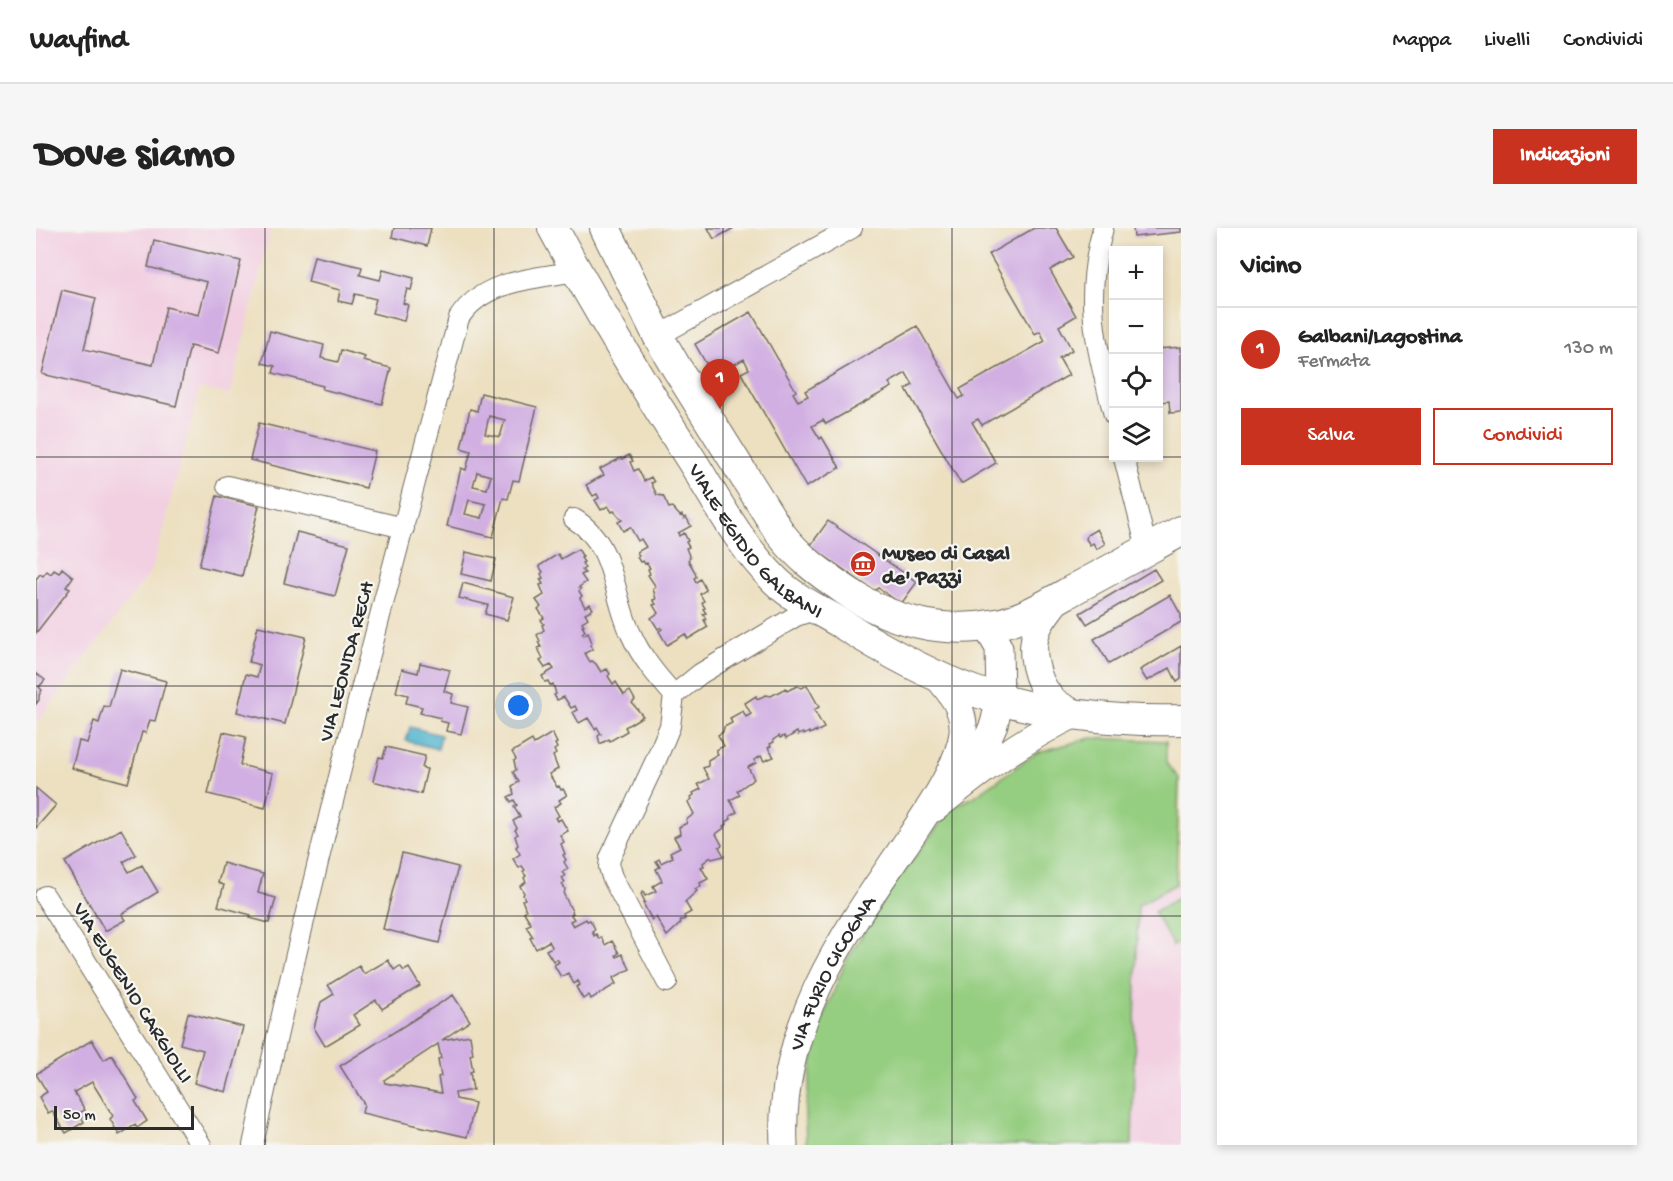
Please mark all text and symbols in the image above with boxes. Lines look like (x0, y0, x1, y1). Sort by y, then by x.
text: Wayfind (30, 25, 127, 58)
text: Mappa (1392, 29, 1451, 54)
text: Livelli (1484, 29, 1530, 54)
text: Condividi (1563, 29, 1643, 54)
button: Indicazioni (1493, 129, 1637, 184)
text: Dove siamo (36, 132, 235, 181)
map controls (1109, 246, 1163, 462)
button: + (1109, 246, 1163, 300)
text: Vicino (1241, 252, 1301, 283)
button: − (1109, 300, 1163, 354)
text: Galbani/Lagostina (1298, 325, 1462, 351)
text: 1 (1256, 338, 1265, 361)
text: 130 m (1564, 338, 1613, 361)
text: Fermata (1298, 351, 1370, 374)
button: locate (1109, 354, 1163, 408)
pin: 1 (700, 360, 740, 409)
button: layers (1109, 408, 1163, 462)
button: Salva (1241, 408, 1421, 465)
button: Condividi (1433, 408, 1613, 465)
street label: VIALE EGIDIO GALBANI (680, 459, 826, 626)
place label: Museo di Casal de' Pazzi (882, 543, 1010, 592)
museum icon: Museo di Casal de' Pazzi (848, 549, 878, 579)
street label: VIA LEONIDA RECH (315, 578, 382, 746)
your location (504, 691, 533, 720)
street label: VIA FURIO CICOGNA (786, 891, 884, 1055)
street label: VIA EUGENIO CARGIOLLI (65, 898, 197, 1089)
scale bar (54, 1103, 194, 1130)
text: 50 m (63, 1107, 96, 1126)

